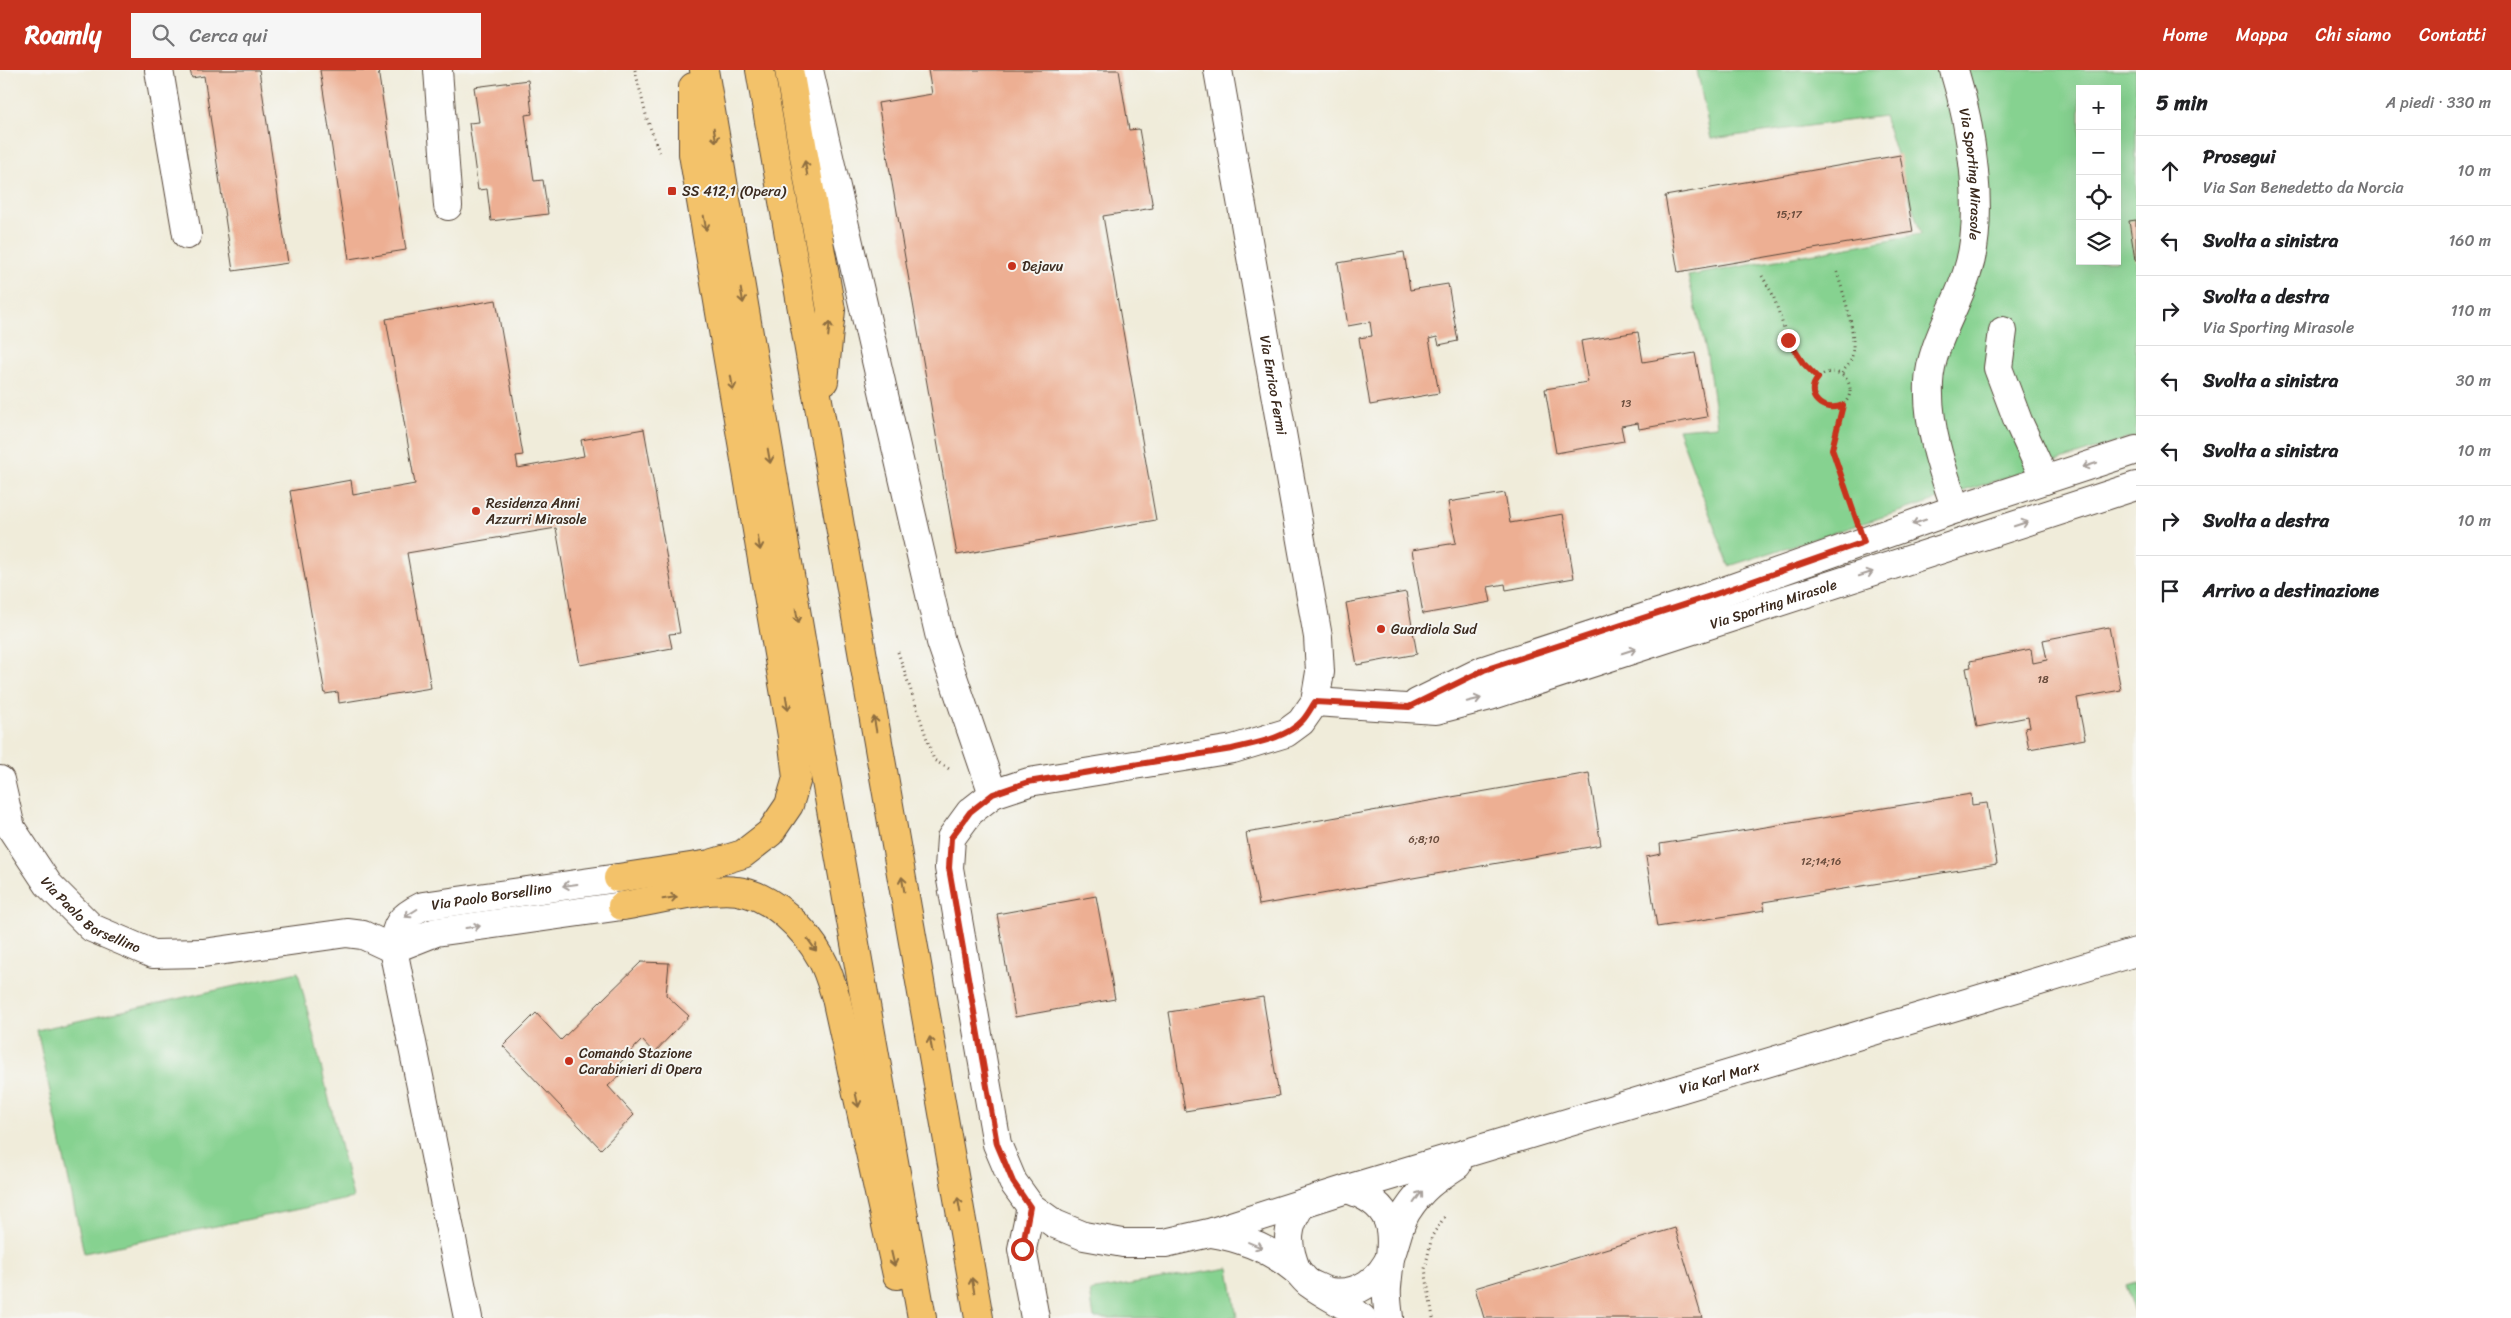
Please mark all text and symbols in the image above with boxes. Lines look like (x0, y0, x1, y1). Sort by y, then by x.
search box (131, 13, 481, 58)
text: Roamly (25, 14, 101, 56)
text: Cerca qui (189, 19, 267, 52)
text: Home (2163, 19, 2208, 51)
text: Mappa (2236, 19, 2288, 51)
text: Chi siamo (2316, 19, 2391, 51)
text: Contatti (2419, 19, 2486, 51)
icon: search (149, 21, 177, 49)
text: 5 min (2156, 84, 2208, 122)
map controls (2076, 85, 2121, 265)
button: + (2076, 85, 2121, 130)
text: A piedi · 330 m (2386, 88, 2491, 117)
street label: Via Sporting Mirasole (1951, 106, 1988, 241)
one-way arrow (710, 127, 720, 143)
button: − (2076, 130, 2121, 175)
text: Prosegui (2203, 140, 2276, 173)
text: 10 m (2458, 156, 2491, 185)
icon: ahead (2156, 157, 2184, 185)
one-way arrow (801, 161, 811, 177)
text: Via San Benedetto da Norcia (2203, 173, 2404, 202)
button: locate (2076, 175, 2121, 220)
place label: SS 412,1 (Opera) (682, 179, 787, 204)
marker: SS 412,1 (Opera) (666, 185, 678, 197)
house number: 15;17 (1776, 205, 1803, 224)
one-way arrow (700, 214, 710, 230)
button: layers (2076, 220, 2121, 265)
text: Svolta a sinistra (2203, 224, 2338, 257)
text: 160 m (2448, 226, 2491, 255)
icon: left (2156, 227, 2184, 255)
place label: Dejavu (1022, 254, 1064, 279)
marker: Dejavu (1006, 260, 1018, 272)
text: Svolta a destra (2203, 280, 2329, 313)
one-way arrow (738, 287, 748, 303)
text: 110 m (2451, 296, 2491, 325)
icon: right (2156, 297, 2184, 325)
text: Via Sporting Mirasole (2203, 313, 2354, 342)
one-way arrow (824, 321, 834, 337)
route end (1777, 329, 1800, 352)
street label: Via Enrico Fermi (1252, 333, 1294, 438)
text: Svolta a sinistra (2203, 364, 2338, 397)
text: 30 m (2456, 366, 2491, 395)
icon: left (2156, 367, 2184, 395)
one-way arrow (728, 375, 738, 391)
house number: 13 (1621, 394, 1631, 413)
text: Svolta a sinistra (2203, 434, 2338, 467)
text: 10 m (2458, 436, 2491, 465)
icon: left (2156, 437, 2184, 465)
one-way arrow (765, 447, 775, 463)
one-way arrow (2082, 461, 2098, 470)
place label: Residenza Anni Azzurri Mirasole (485, 491, 587, 532)
text: Svolta a destra (2203, 504, 2329, 537)
marker: Residenza Anni Azzurri Mirasole (470, 505, 482, 517)
text: 10 m (2458, 506, 2491, 535)
icon: right (2156, 507, 2184, 535)
one-way arrow (1912, 518, 1927, 527)
one-way arrow (2013, 518, 2029, 528)
one-way arrow (755, 535, 765, 551)
one-way arrow (1858, 568, 1874, 578)
street label: Via Sporting Mirasole (1707, 572, 1840, 637)
text: Arrivo a destinazione (2203, 574, 2379, 607)
icon: arrive (2156, 577, 2184, 605)
one-way arrow (792, 608, 802, 624)
place label: Guardiola Sud (1391, 617, 1478, 642)
marker: Guardiola Sud (1375, 623, 1387, 635)
one-way arrow (1620, 646, 1636, 655)
house number: 18 (2037, 670, 2049, 689)
one-way arrow (782, 695, 792, 711)
one-way arrow (1465, 695, 1481, 704)
one-way arrow (869, 717, 879, 733)
house number: 6;8;10 (1408, 830, 1440, 849)
house number: 12;14;16 (1801, 852, 1841, 871)
street label: Via Paolo Borsellino (33, 872, 145, 960)
street label: Via Paolo Borsellino (430, 876, 553, 918)
one-way arrow (897, 877, 907, 893)
one-way arrow (562, 880, 578, 890)
one-way arrow (662, 893, 678, 903)
one-way arrow (404, 908, 418, 918)
one-way arrow (465, 922, 481, 932)
one-way arrow (807, 938, 817, 952)
one-way arrow (925, 1037, 935, 1053)
place label: Comando Stazione Carabinieri di Opera (579, 1041, 702, 1082)
street label: Via Karl Marx (1676, 1053, 1764, 1102)
marker: Comando Stazione Carabinieri di Opera (563, 1055, 575, 1067)
one-way arrow (853, 1092, 862, 1108)
one-way arrow (1412, 1191, 1423, 1204)
one-way arrow (953, 1197, 963, 1213)
route start (1011, 1238, 1034, 1261)
one-way arrow (1248, 1242, 1263, 1251)
one-way arrow (889, 1250, 898, 1266)
one-way arrow (967, 1278, 977, 1294)

